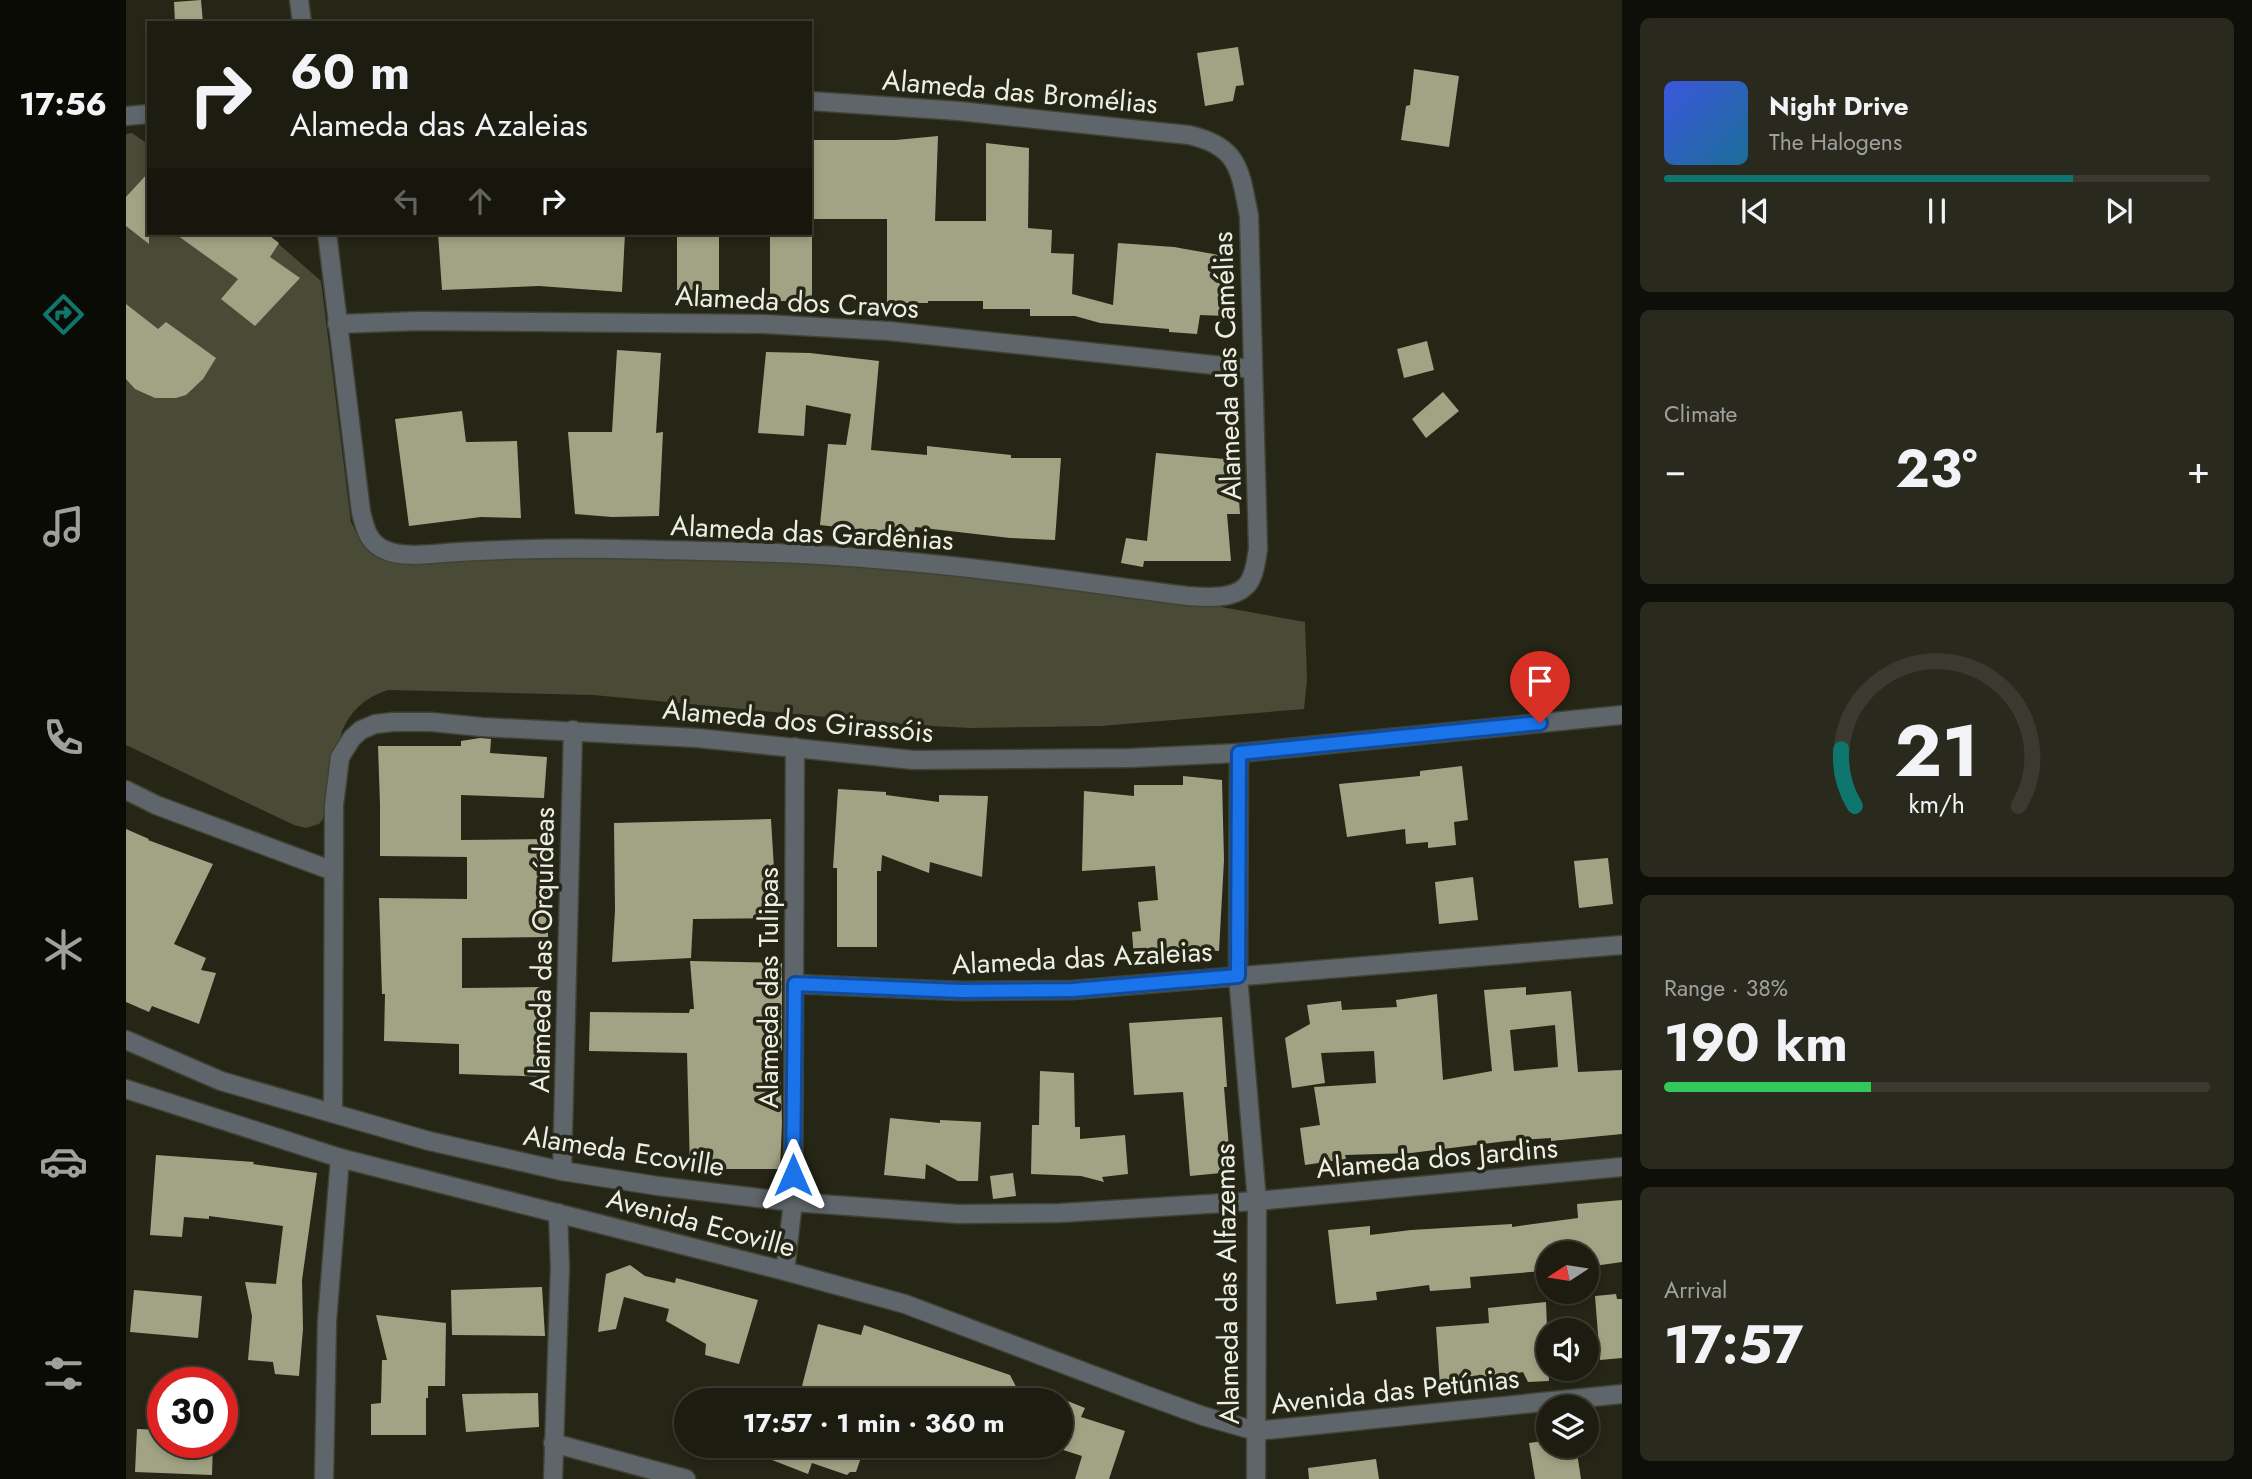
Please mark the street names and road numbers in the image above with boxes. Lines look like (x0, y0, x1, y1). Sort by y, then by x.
street label: Alameda das Bromélias (881, 60, 1159, 124)
street label: Alameda das Camélias (1202, 231, 1252, 501)
street label: Alameda dos Cravos (674, 275, 920, 329)
street label: Alameda das Gardênias (669, 505, 955, 561)
street label: Alameda dos Girassóis (661, 689, 935, 753)
street label: Alameda das Orquídeas (519, 807, 565, 1093)
street label: Alameda das Tulipas (748, 867, 789, 1109)
street label: Alameda das Azaleias (951, 931, 1213, 985)
street label: Alameda Ecoville (521, 1115, 727, 1187)
street label: Alameda dos Jardins (1314, 1127, 1560, 1189)
street label: Alameda das Alfazemas (1204, 1143, 1250, 1425)
street label: Avenida Ecoville (602, 1178, 800, 1268)
street label: Avenida das Petúnias (1269, 1358, 1521, 1424)

